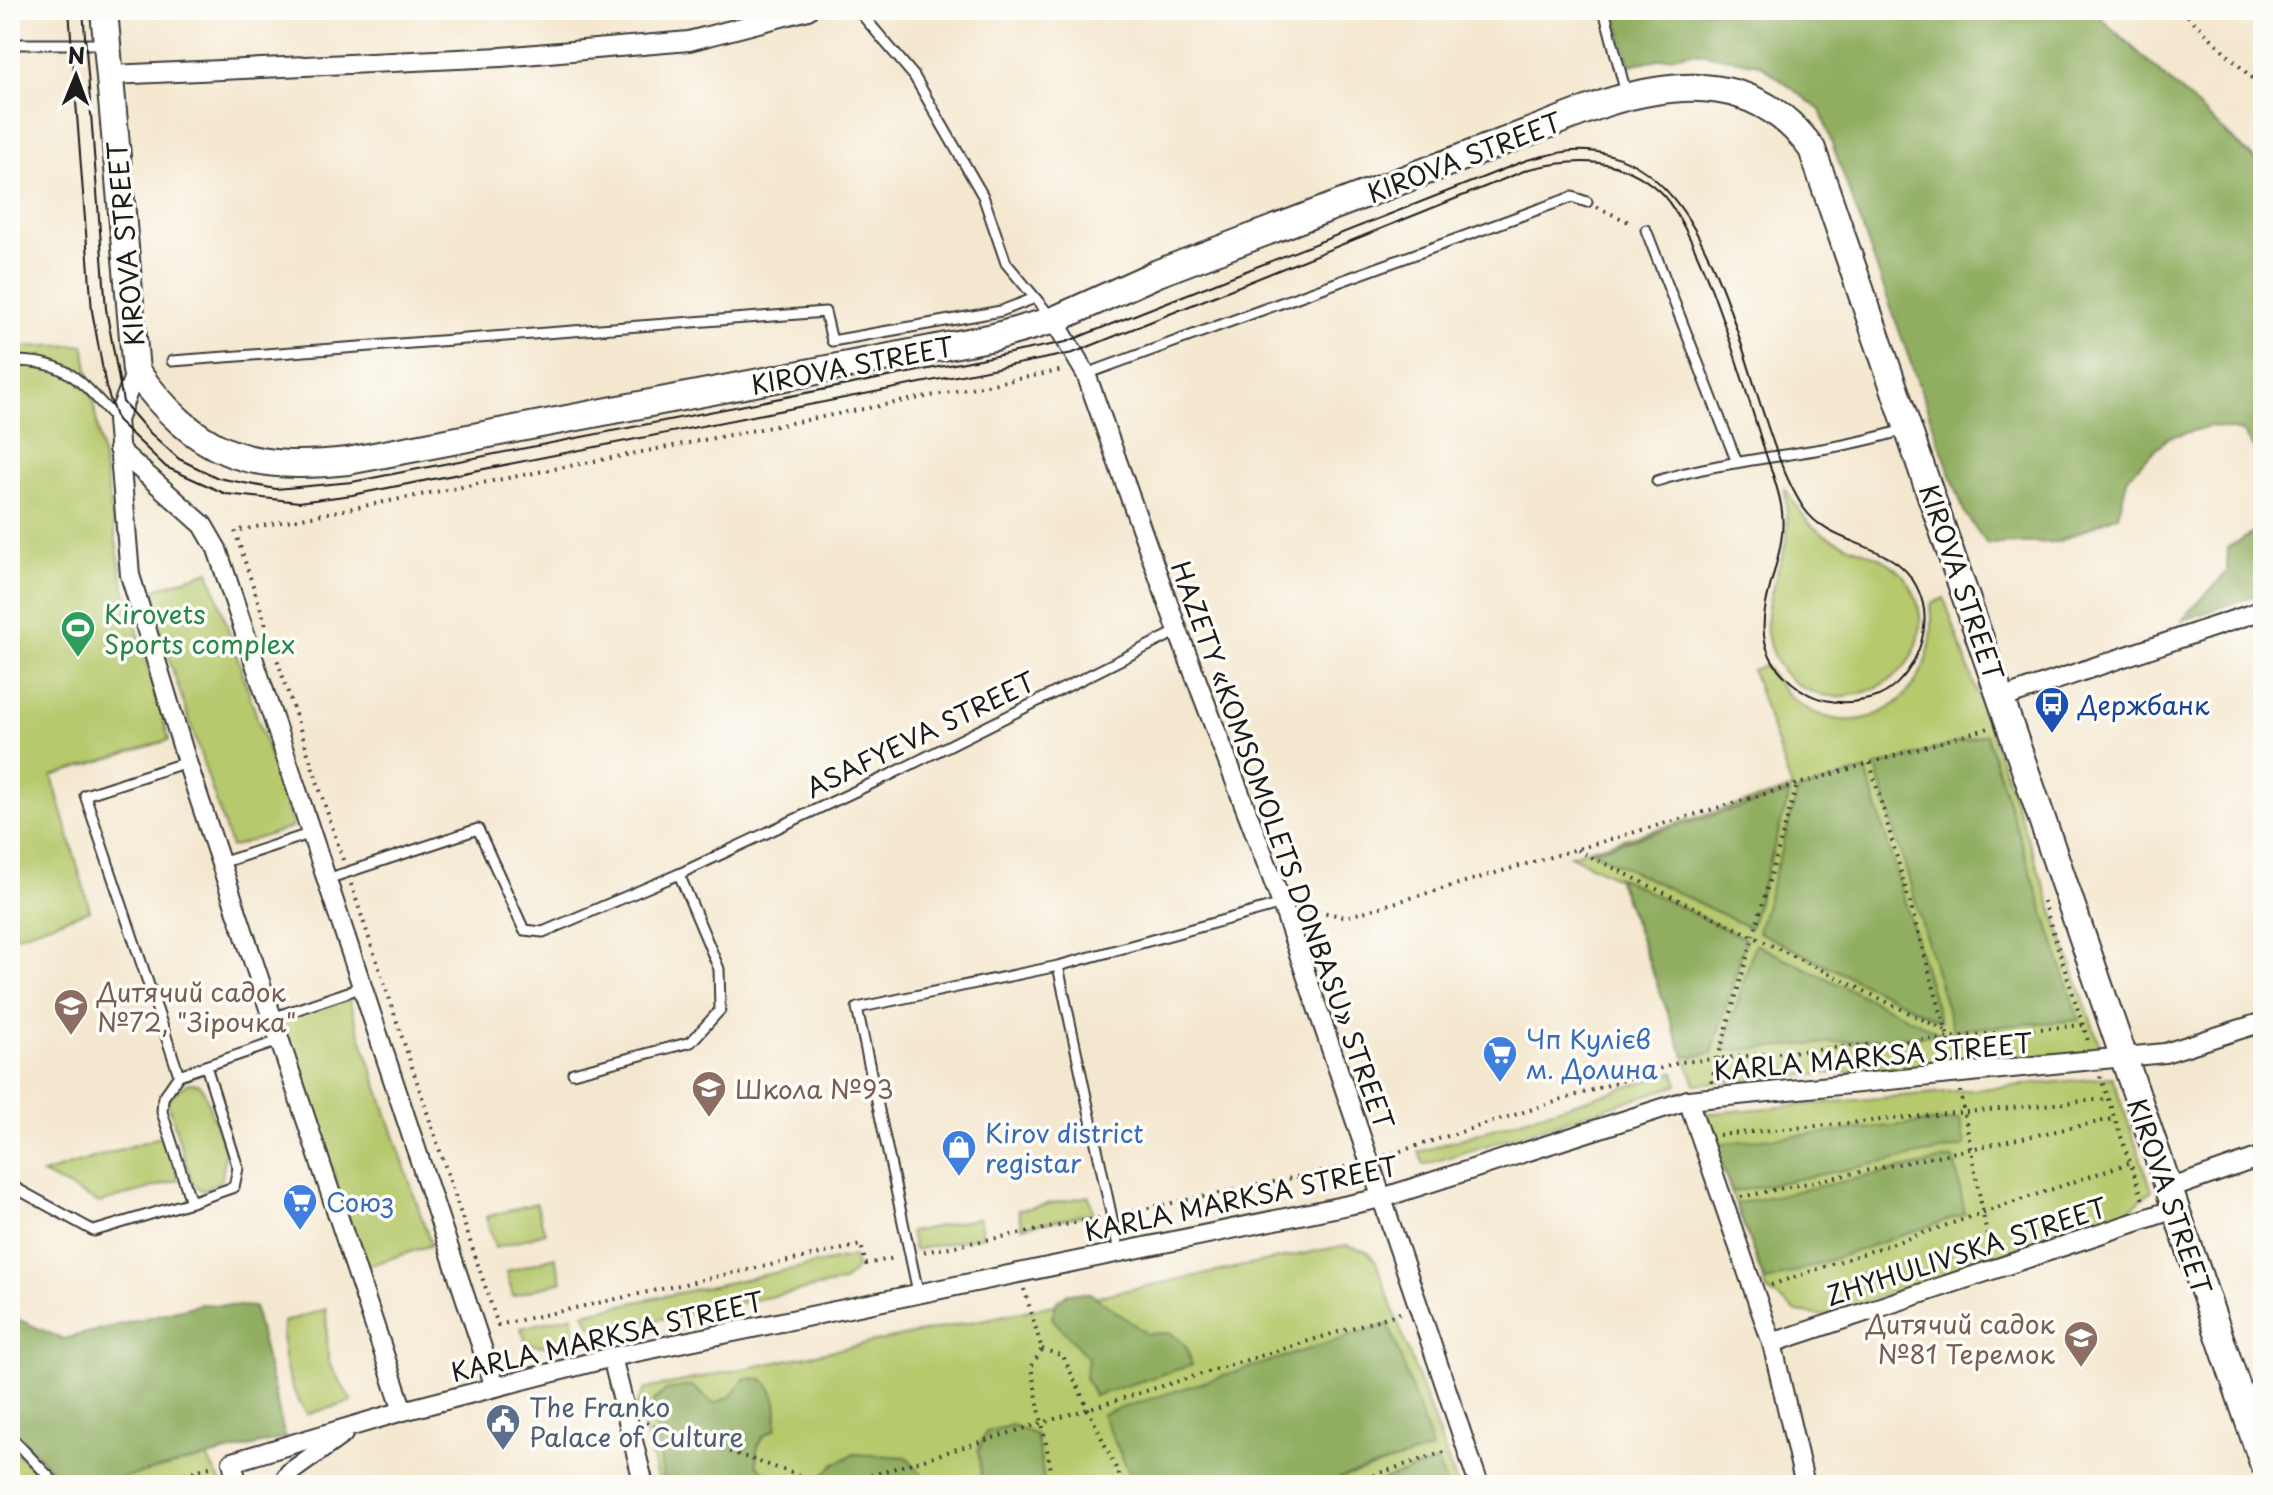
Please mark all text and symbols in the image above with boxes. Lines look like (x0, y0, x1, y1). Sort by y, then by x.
north arrow (36, 36, 116, 116)
text: N (67, 38, 85, 71)
street label: KIROVA STREET (1361, 102, 1567, 212)
street label: KIROVA STREET (97, 140, 153, 348)
street label: KIROVA STREET (747, 326, 957, 404)
street label: KIROVA STREET (1910, 478, 2014, 686)
street label: HAZETY «KOMSOMOLETS DONBASU» STREET (1162, 555, 1404, 1135)
place label: Kirovets Sports complex (104, 594, 295, 663)
sports icon: Kirovets Sports complex (59, 609, 97, 659)
street label: ASAFYEVA STREET (799, 661, 1042, 807)
bus stop icon: Держбанк (2033, 685, 2071, 735)
place label: Держбанк (2077, 685, 2210, 724)
place label: Дитячий садок №72, "Зірочка" (96, 972, 296, 1041)
school or university icon: Дитячий садок №72, "Зірочка" (52, 987, 90, 1037)
place label: Чп Кулієв м. Долина (1526, 1019, 1658, 1088)
street label: KARLA MARKSA STREET (1712, 1023, 2034, 1089)
supermarket icon: Чп Кулієв м. Долина (1481, 1034, 1519, 1084)
school or university icon: Школа №93 (690, 1069, 728, 1119)
place label: Школа №93 (735, 1069, 894, 1108)
street label: KIROVA STREET (2118, 1092, 2222, 1300)
place label: Kirov district registar (985, 1113, 1144, 1182)
shop icon: Kirov district registar (940, 1128, 978, 1178)
street label: KARLA MARKSA STREET (1081, 1146, 1401, 1250)
supermarket icon: Союз (281, 1182, 319, 1232)
place label: Союз (326, 1182, 394, 1221)
street label: ZHYHULIVSKA STREET (1820, 1187, 2112, 1315)
street label: KARLA MARKSA STREET (447, 1281, 767, 1391)
place label: Дитячий садок №81 Теремок (1865, 1304, 2056, 1373)
school or university icon: Дитячий садок №81 Теремок (2062, 1319, 2100, 1369)
place label: The Franko Palace of Culture (529, 1387, 744, 1456)
public building icon: The Franko Palace of Culture (484, 1402, 522, 1452)

